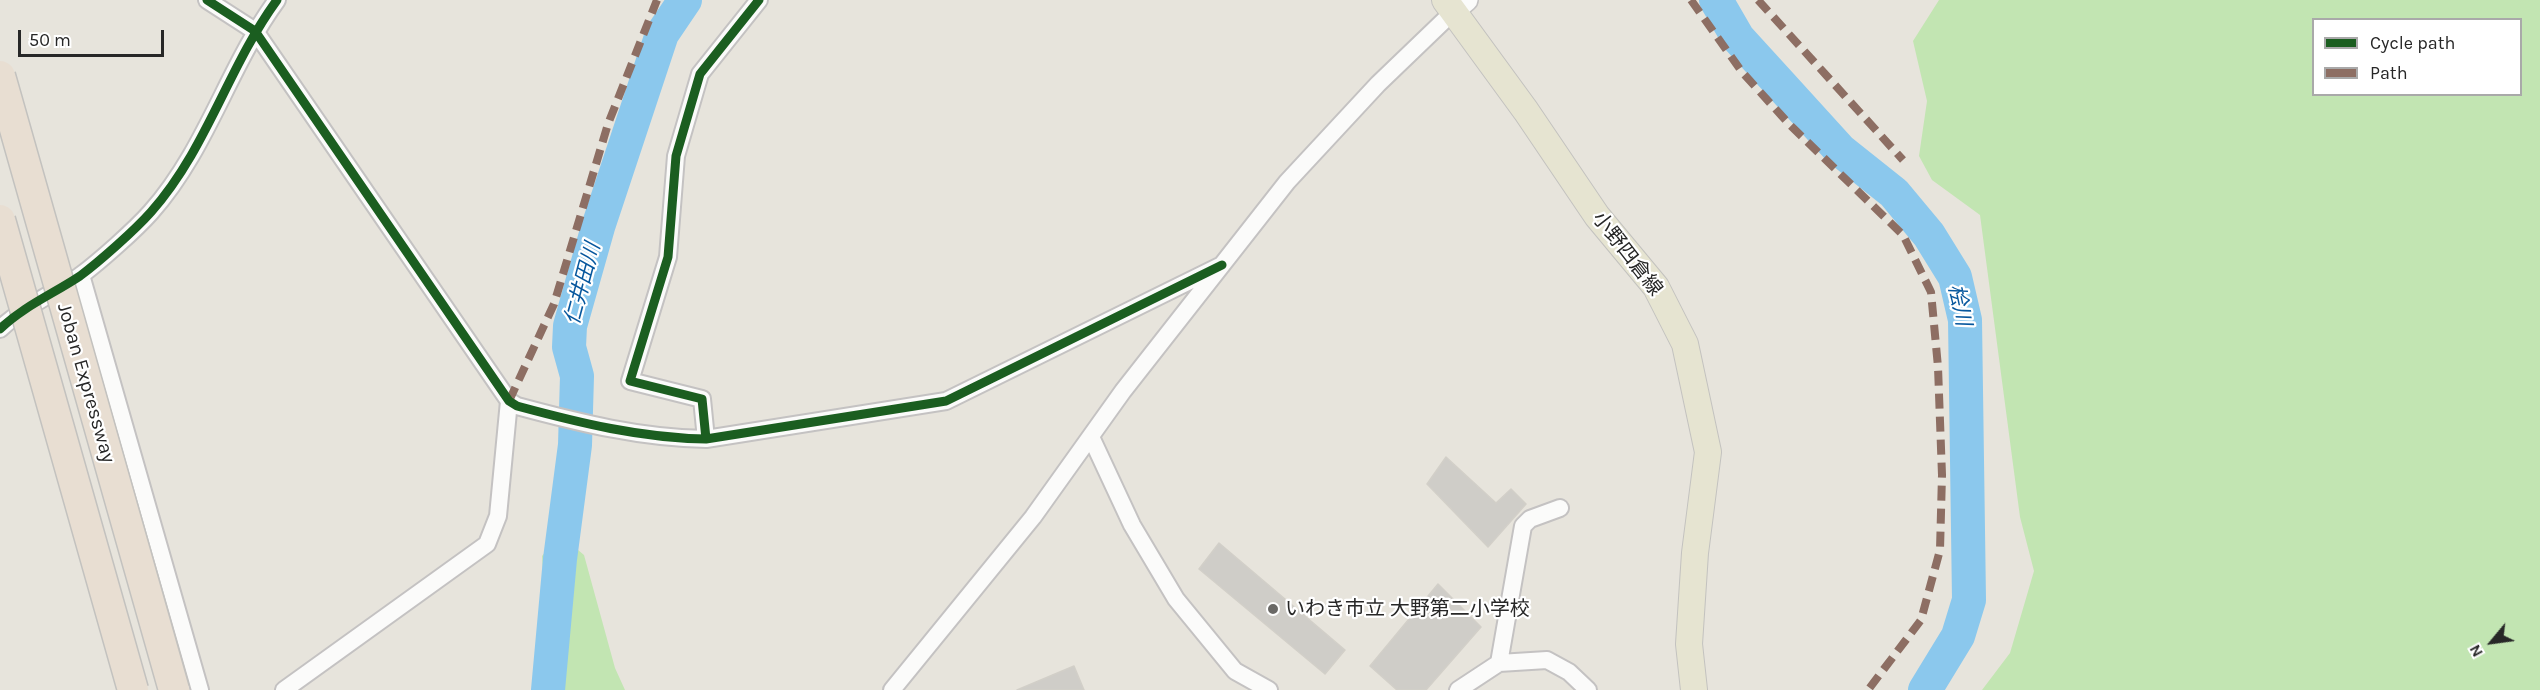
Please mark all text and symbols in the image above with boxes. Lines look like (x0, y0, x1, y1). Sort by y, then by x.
scale bar (21, 18, 166, 56)
legend (2312, 18, 2522, 96)
text: 50 m (29, 29, 71, 51)
text: Cycle path (2370, 32, 2455, 54)
text: Path (2370, 62, 2408, 84)
street label: 小野四倉線 (1587, 207, 1667, 301)
water label: 仁井田川 (560, 240, 606, 328)
water label: 桧川 (1942, 282, 1976, 328)
street label: Joban Expressway (52, 300, 120, 466)
place label: いわき市立 大野第二小学校 (1285, 597, 1530, 621)
marker: いわき市立 大野第二小学校 (1266, 602, 1280, 616)
north arrow (2462, 612, 2522, 672)
text: N (2465, 641, 2487, 661)

